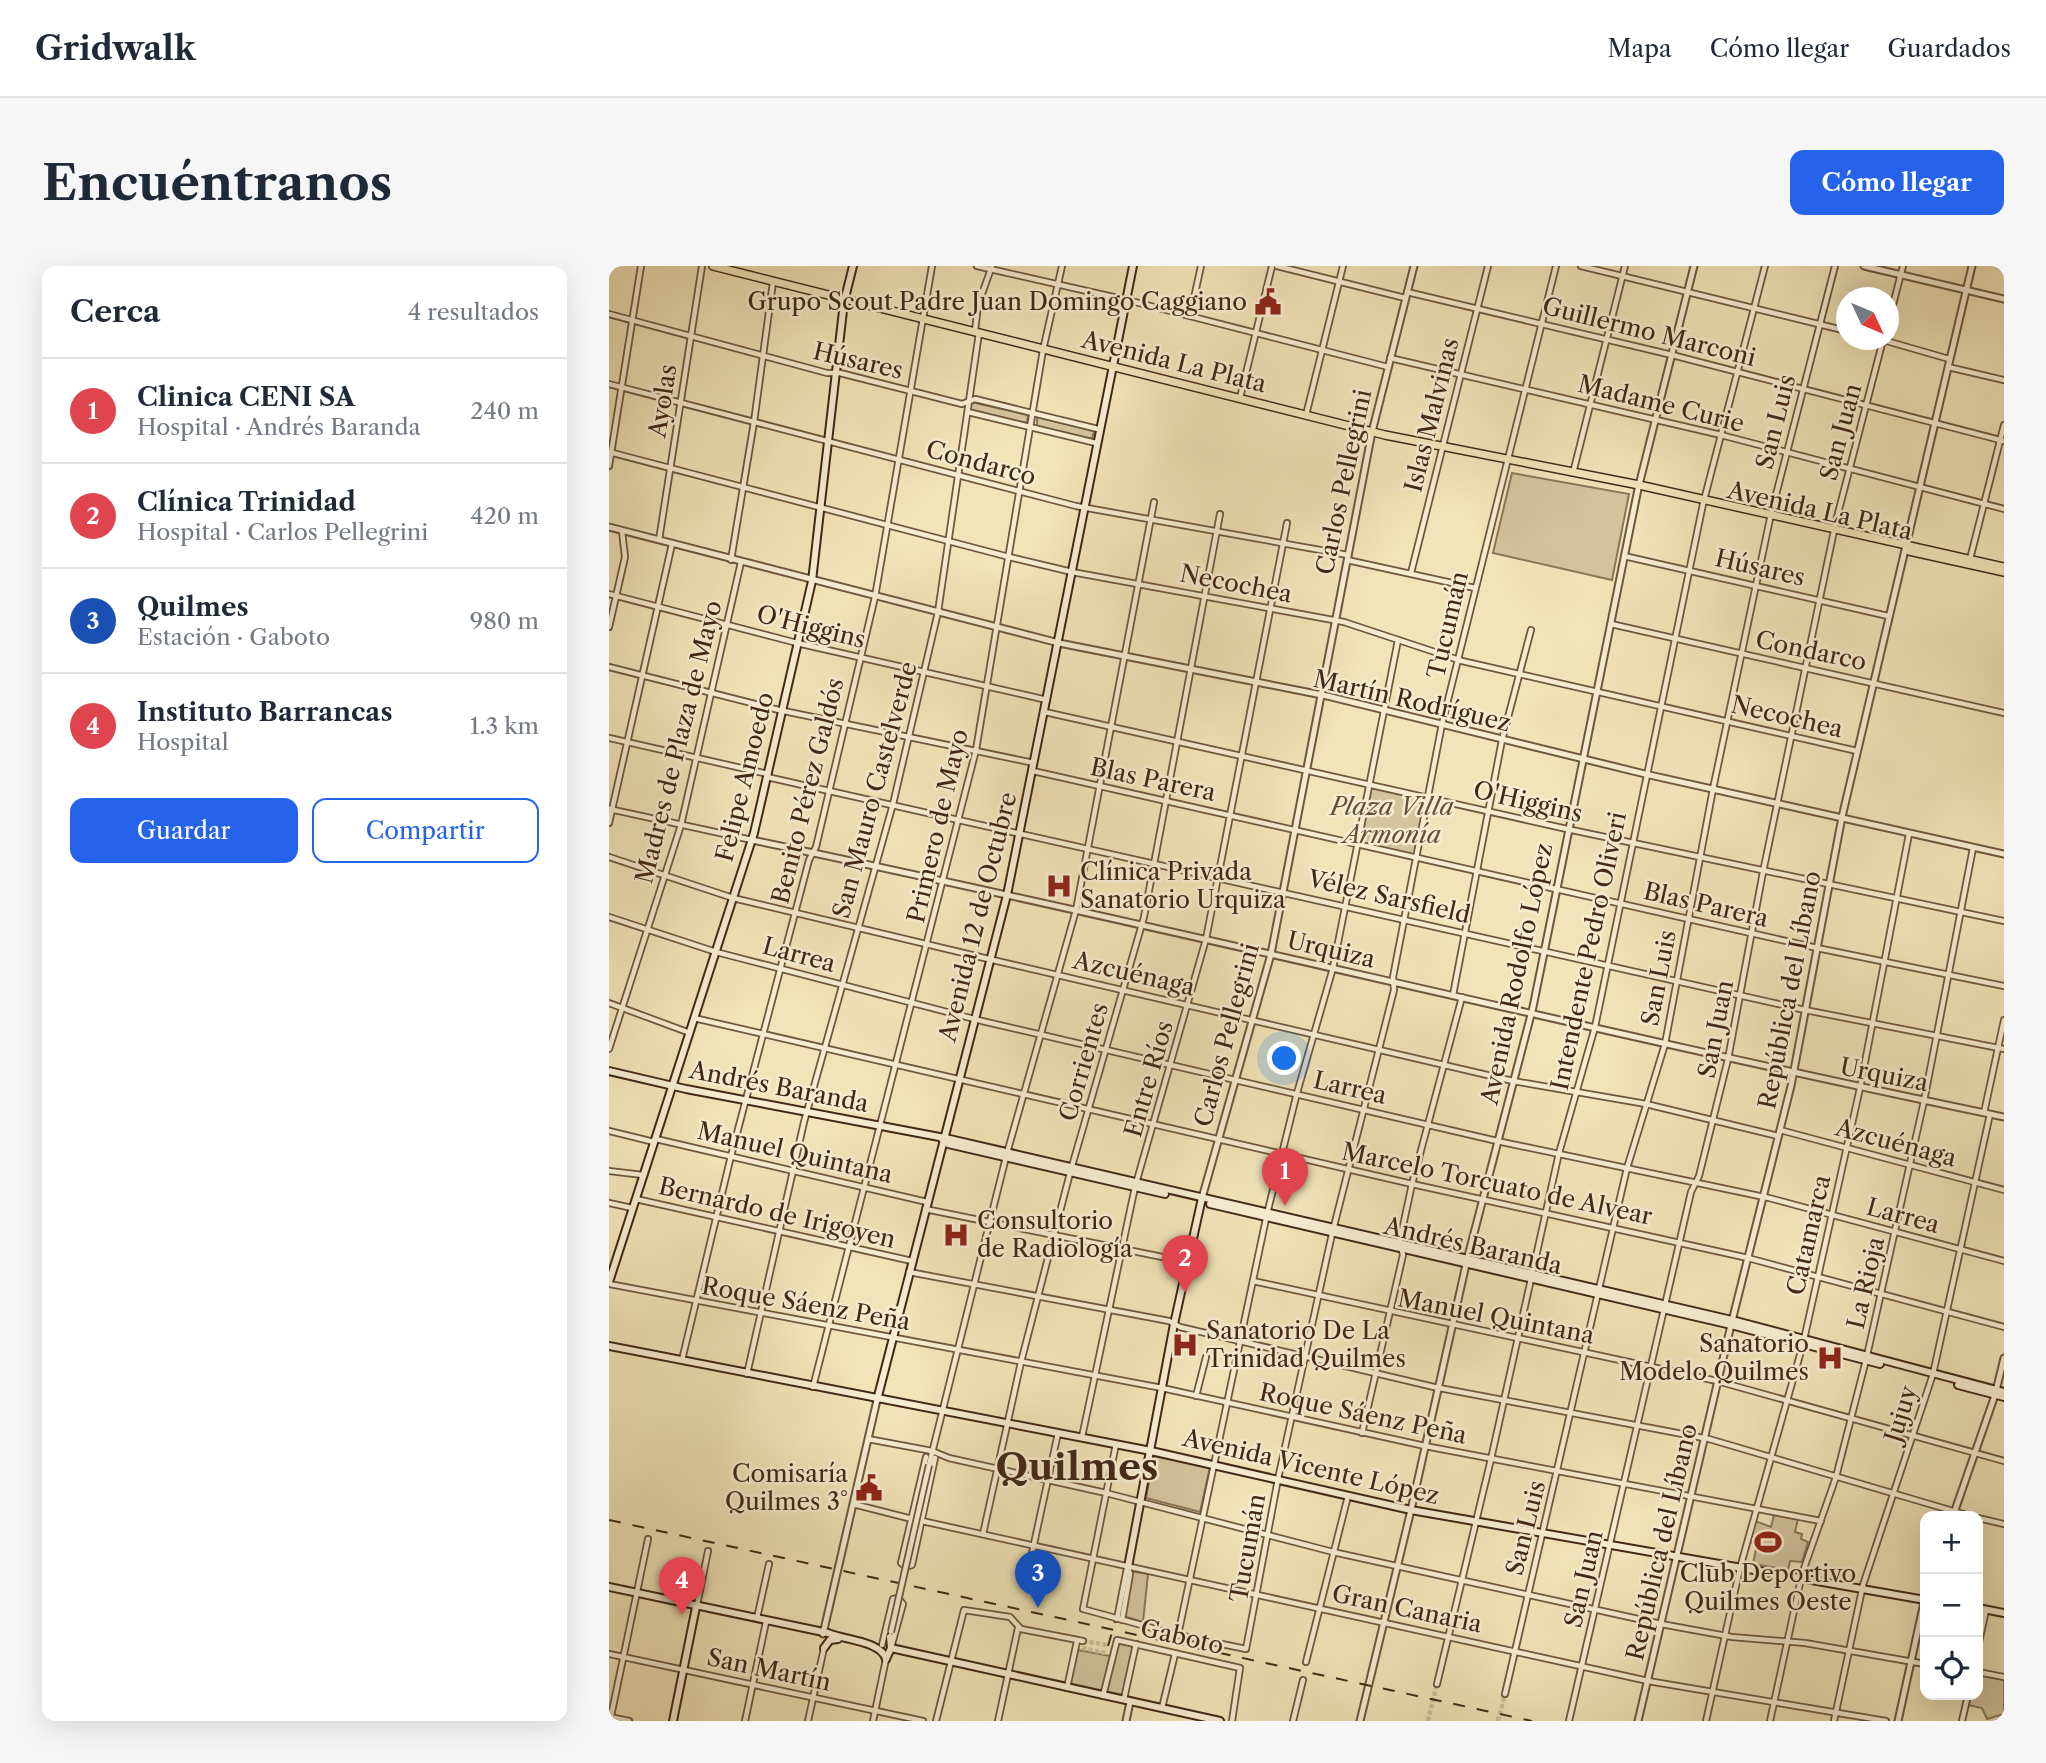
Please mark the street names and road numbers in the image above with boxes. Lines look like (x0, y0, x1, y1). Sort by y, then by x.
street label: Guillermo Marconi (1539, 291, 1759, 372)
street label: Avenida La Plata (1078, 324, 1270, 399)
street label: Islas Malvinas (1398, 335, 1465, 495)
street label: Húsares (810, 336, 906, 385)
street label: Ayolas (642, 362, 683, 441)
street label: Madame Curie (1575, 369, 1747, 438)
street label: San Luis (1750, 372, 1801, 472)
street label: San Juan (1814, 380, 1867, 483)
street label: Carlos Pellegrini (1310, 387, 1377, 577)
street label: Condarco (923, 434, 1039, 491)
street label: Avenida La Plata (1724, 475, 1916, 546)
street label: Húsares (1712, 543, 1808, 592)
street label: Necochea (1178, 558, 1295, 609)
street label: Tucumán (1421, 568, 1474, 681)
street label: Madres de Plaza de Mayo (629, 597, 728, 886)
street label: O'Higgins (754, 599, 868, 654)
street label: Condarco (1753, 625, 1869, 676)
street label: San Mauro Castelverde (826, 658, 923, 921)
street label: Martín Rodríguez (1311, 664, 1513, 737)
street label: Benito Pérez Galdós (765, 675, 850, 907)
street label: Felipe Amoedo (709, 689, 780, 865)
street label: Necochea (1728, 690, 1846, 744)
street label: Primero de Mayo (901, 726, 974, 926)
street label: Blas Parera (1088, 752, 1219, 807)
street label: O'Higgins (1471, 775, 1585, 828)
street label: Avenida 12 de Octubre (932, 789, 1023, 1046)
street label: Intendente Pedro Oliveri (1545, 809, 1632, 1093)
street label: Avenida Rodolfo López (1474, 840, 1558, 1108)
street label: Vélez Sarsfield (1304, 864, 1474, 929)
street label: República del Líbano (1752, 868, 1827, 1111)
street label: Blas Parera (1641, 876, 1772, 933)
street label: Urquiza (1284, 925, 1378, 974)
street label: San Luis (1635, 928, 1682, 1028)
street label: Larrea (759, 931, 839, 978)
street label: Carlos Pellegrini (1188, 940, 1265, 1130)
street label: Azcuénaga (1070, 945, 1198, 1002)
street label: San Juan (1692, 978, 1739, 1080)
street label: Corrientes (1053, 999, 1114, 1124)
street label: Entre Ríos (1118, 1017, 1179, 1140)
street label: Urquiza (1837, 1052, 1931, 1097)
street label: Andrés Baranda (686, 1055, 871, 1118)
street label: Larrea (1311, 1065, 1390, 1110)
street label: Azcuénaga (1832, 1112, 1960, 1173)
street label: Manuel Quintana (695, 1116, 896, 1189)
street label: Marcelo Torcuato de Alvear (1339, 1136, 1655, 1231)
street label: Bernardo de Irigoyen (656, 1171, 898, 1254)
street label: Catamarca (1781, 1172, 1836, 1298)
street label: Larrea (1863, 1192, 1943, 1239)
street label: Andrés Baranda (1380, 1211, 1565, 1280)
street label: La Rioja (1841, 1234, 1890, 1332)
street label: Roque Sáenz Peña (699, 1271, 913, 1336)
street label: Manuel Quintana (1395, 1283, 1597, 1350)
street label: Roque Sáenz Peña (1257, 1377, 1470, 1450)
street label: Jujuy (1877, 1381, 1923, 1450)
street label: República del Líbano (1620, 1421, 1703, 1663)
street label: Avenida Vicente López (1179, 1423, 1442, 1510)
street label: San Luis (1500, 1478, 1551, 1578)
street label: Tucumán (1224, 1492, 1271, 1604)
street label: San Juan (1558, 1527, 1609, 1630)
street label: Gran Canaria (1330, 1578, 1485, 1639)
street label: Gaboto (1138, 1613, 1226, 1660)
street label: San Martín (704, 1642, 834, 1697)

